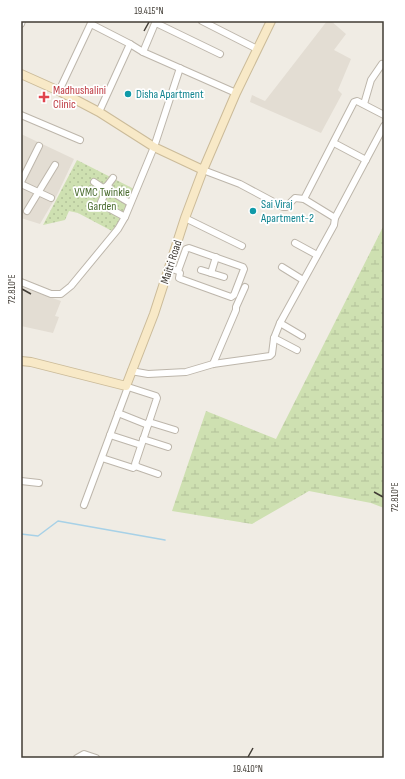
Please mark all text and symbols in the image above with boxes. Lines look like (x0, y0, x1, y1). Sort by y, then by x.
text: 19.415°N (134, 5, 164, 17)
place label: Madhushalini Clinic (53, 83, 106, 112)
place label: Disha Apartment (136, 87, 204, 102)
marker: Disha Apartment (123, 89, 133, 99)
marker: Madhushalini Clinic (38, 91, 50, 103)
park label: VVMC Twinkle Garden (74, 185, 130, 214)
place label: Sai Viraj Apartment-2 (260, 197, 314, 226)
marker: Sai Viraj Apartment-2 (248, 206, 258, 216)
street label: Maitri Road (157, 238, 186, 286)
text: 72.810°E (6, 274, 18, 304)
text: 72.810°E (389, 482, 401, 512)
text: 19.410°N (233, 763, 263, 775)

